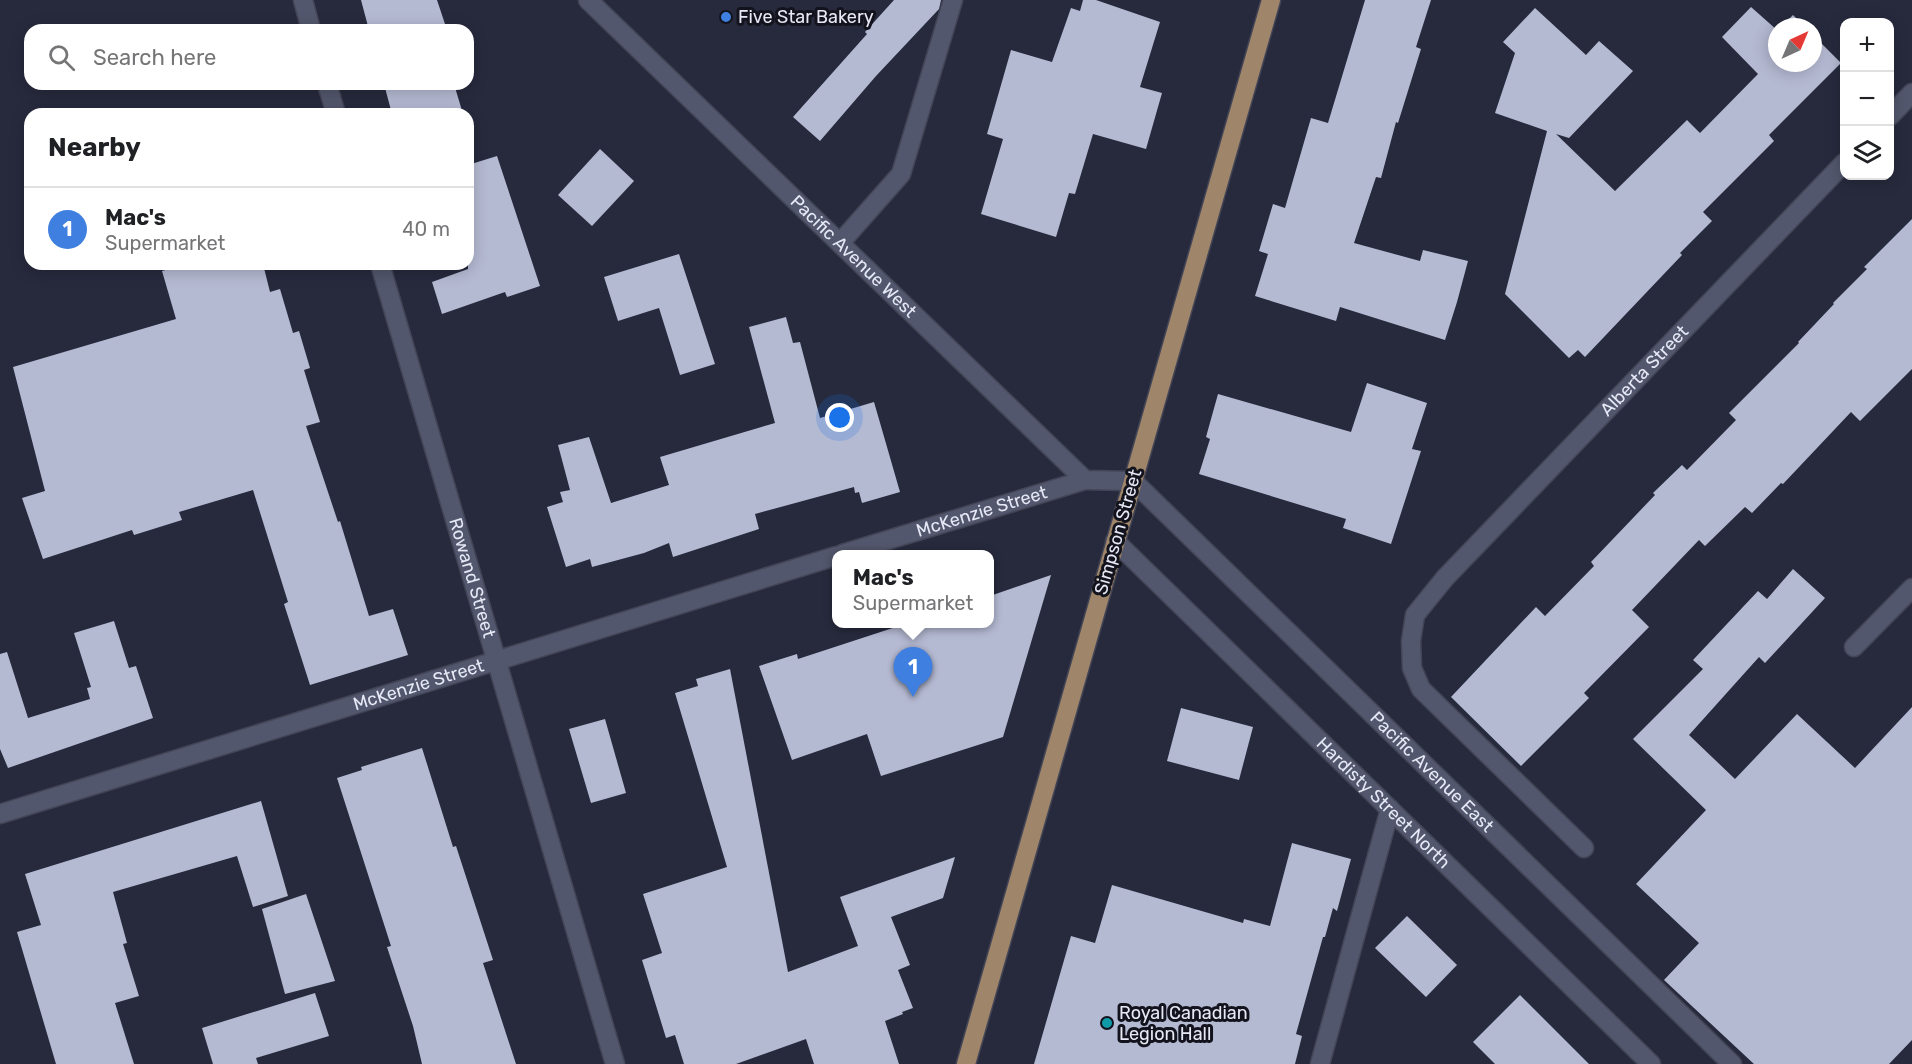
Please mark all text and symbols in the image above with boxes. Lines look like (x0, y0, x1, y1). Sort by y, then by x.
place label: Five Star Bakery (738, 6, 874, 28)
marker: Five Star Bakery (719, 10, 733, 24)
north arrow (1768, 18, 1822, 72)
map controls (1840, 18, 1894, 180)
button: + (1840, 18, 1894, 72)
search box (24, 24, 474, 90)
icon: search (45, 41, 78, 74)
text: Search here (93, 44, 216, 71)
button: − (1840, 72, 1894, 126)
button: layers (1840, 126, 1894, 180)
text: Nearby (48, 132, 141, 163)
street label: Pacific Avenue West (786, 190, 921, 322)
text: Mac's (105, 204, 166, 231)
text: 1 (63, 217, 72, 241)
text: 40 m (402, 217, 450, 241)
text: Supermarket (105, 231, 225, 255)
street label: Alberta Street (1596, 321, 1693, 421)
your location (825, 403, 854, 432)
street label: Simpson Street (1090, 467, 1146, 597)
street label: McKenzie Street (914, 481, 1050, 542)
street label: Rowand Street (444, 515, 500, 640)
popup (832, 550, 994, 628)
text: Mac's (853, 564, 914, 591)
text: Supermarket (853, 591, 973, 615)
pin: 1 (894, 648, 932, 697)
street label: McKenzie Street (350, 654, 487, 715)
street label: Pacific Avenue East (1365, 707, 1498, 837)
street label: Hardisty Street North (1312, 733, 1455, 873)
place label: Royal Canadian Legion Hall (1119, 1002, 1248, 1045)
marker: Royal Canadian Legion Hall (1100, 1016, 1114, 1030)

